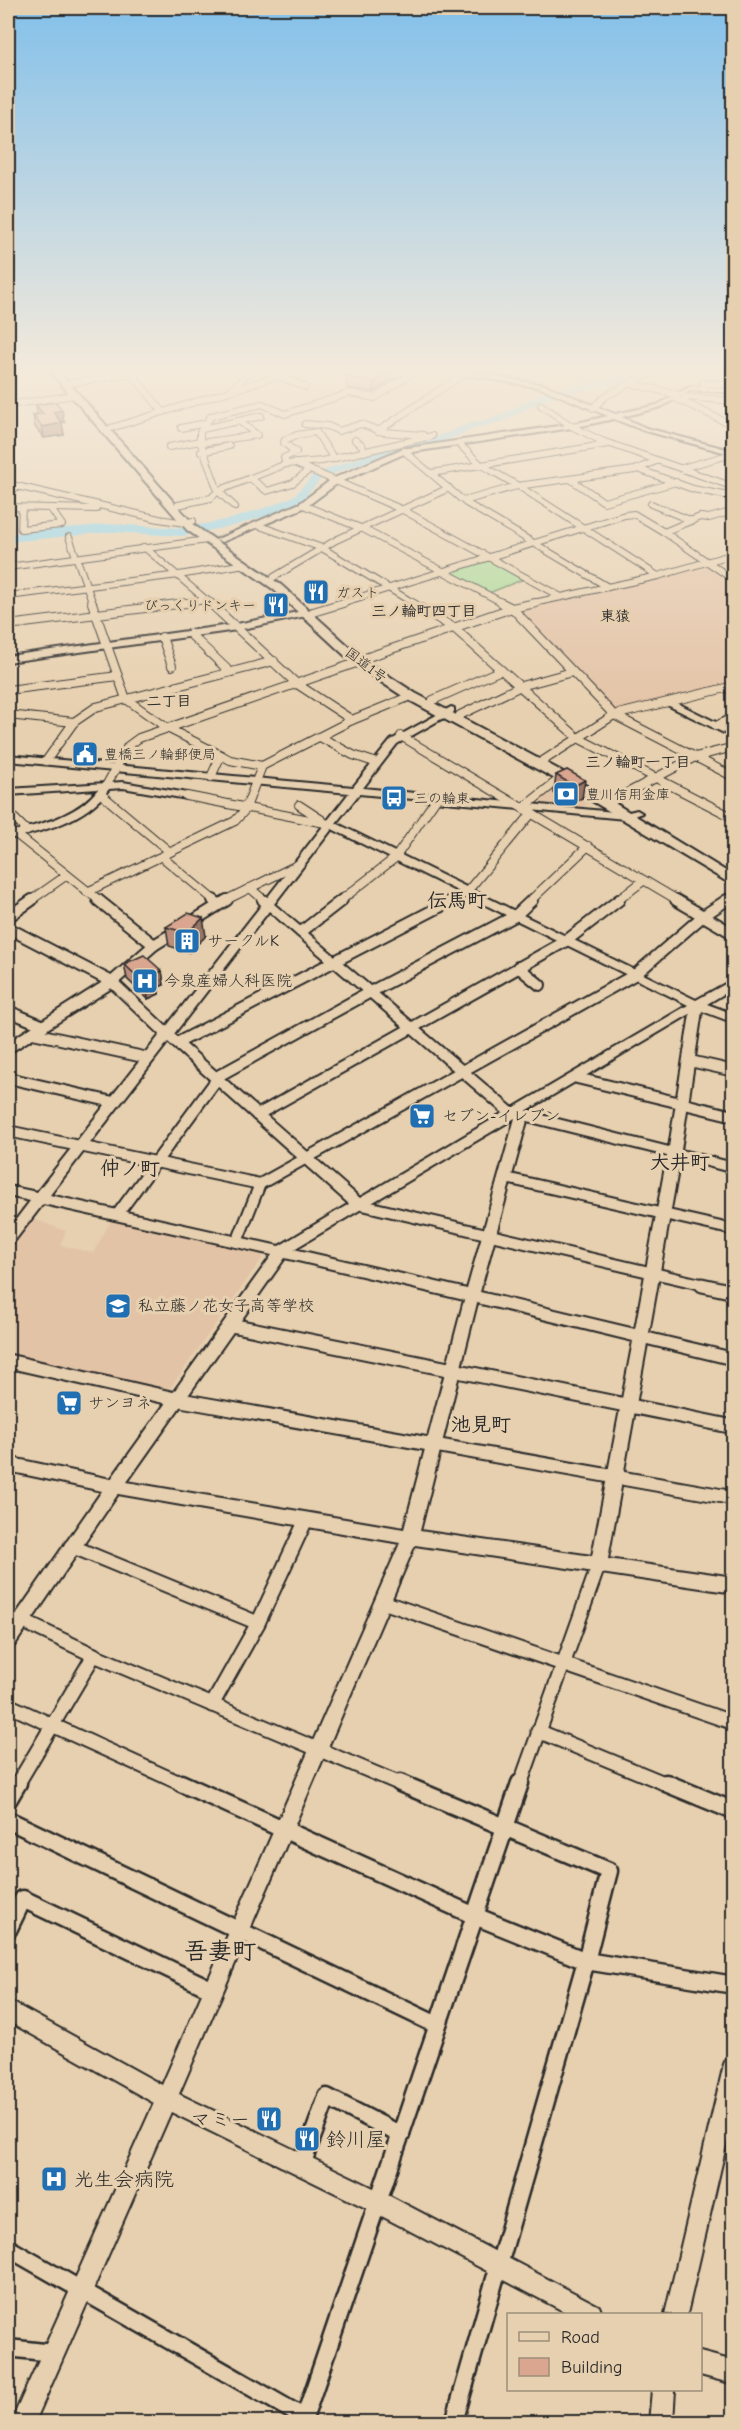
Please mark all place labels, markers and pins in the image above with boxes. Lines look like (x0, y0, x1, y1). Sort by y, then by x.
restaurant icon: ガスト (301, 577, 331, 607)
place label: ガスト (336, 584, 379, 601)
restaurant icon: びっくりドンキー (261, 590, 291, 620)
place label: びっくりドンキー (144, 597, 256, 614)
public building icon: 豊橋三ノ輪郵便局 (70, 739, 100, 769)
place label: 豊橋三ノ輪郵便局 (104, 746, 216, 763)
bank icon: 豊川信用金庫 (551, 779, 581, 809)
bus stop icon: 三の輪東 (379, 783, 409, 813)
place label: 豊川信用金庫 (586, 786, 670, 803)
place label: 三の輪東 (414, 790, 470, 807)
building icon: サークルK (172, 926, 202, 956)
place label: サークルK (207, 932, 279, 950)
hospital icon: 今泉産婦人科医院 (130, 966, 160, 996)
place label: 今泉産婦人科医院 (164, 972, 292, 990)
supermarket icon: セブン-イレブン (407, 1101, 437, 1131)
place label: セブン-イレブン (442, 1107, 560, 1125)
school or university icon: 私立藤ノ花女子高等学校 (103, 1291, 133, 1321)
place label: 私立藤ノ花女子高等学校 (138, 1297, 314, 1315)
supermarket icon: サンヨネ (54, 1388, 84, 1418)
place label: サンヨネ (88, 1394, 152, 1412)
restaurant icon: マミー (254, 2104, 284, 2134)
place label: マミー (190, 2108, 250, 2131)
restaurant icon: 鈴川屋 (292, 2124, 322, 2154)
place label: 鈴川屋 (326, 2128, 386, 2151)
hospital icon: 光生会病院 (39, 2164, 69, 2194)
place label: 光生会病院 (74, 2168, 174, 2191)

